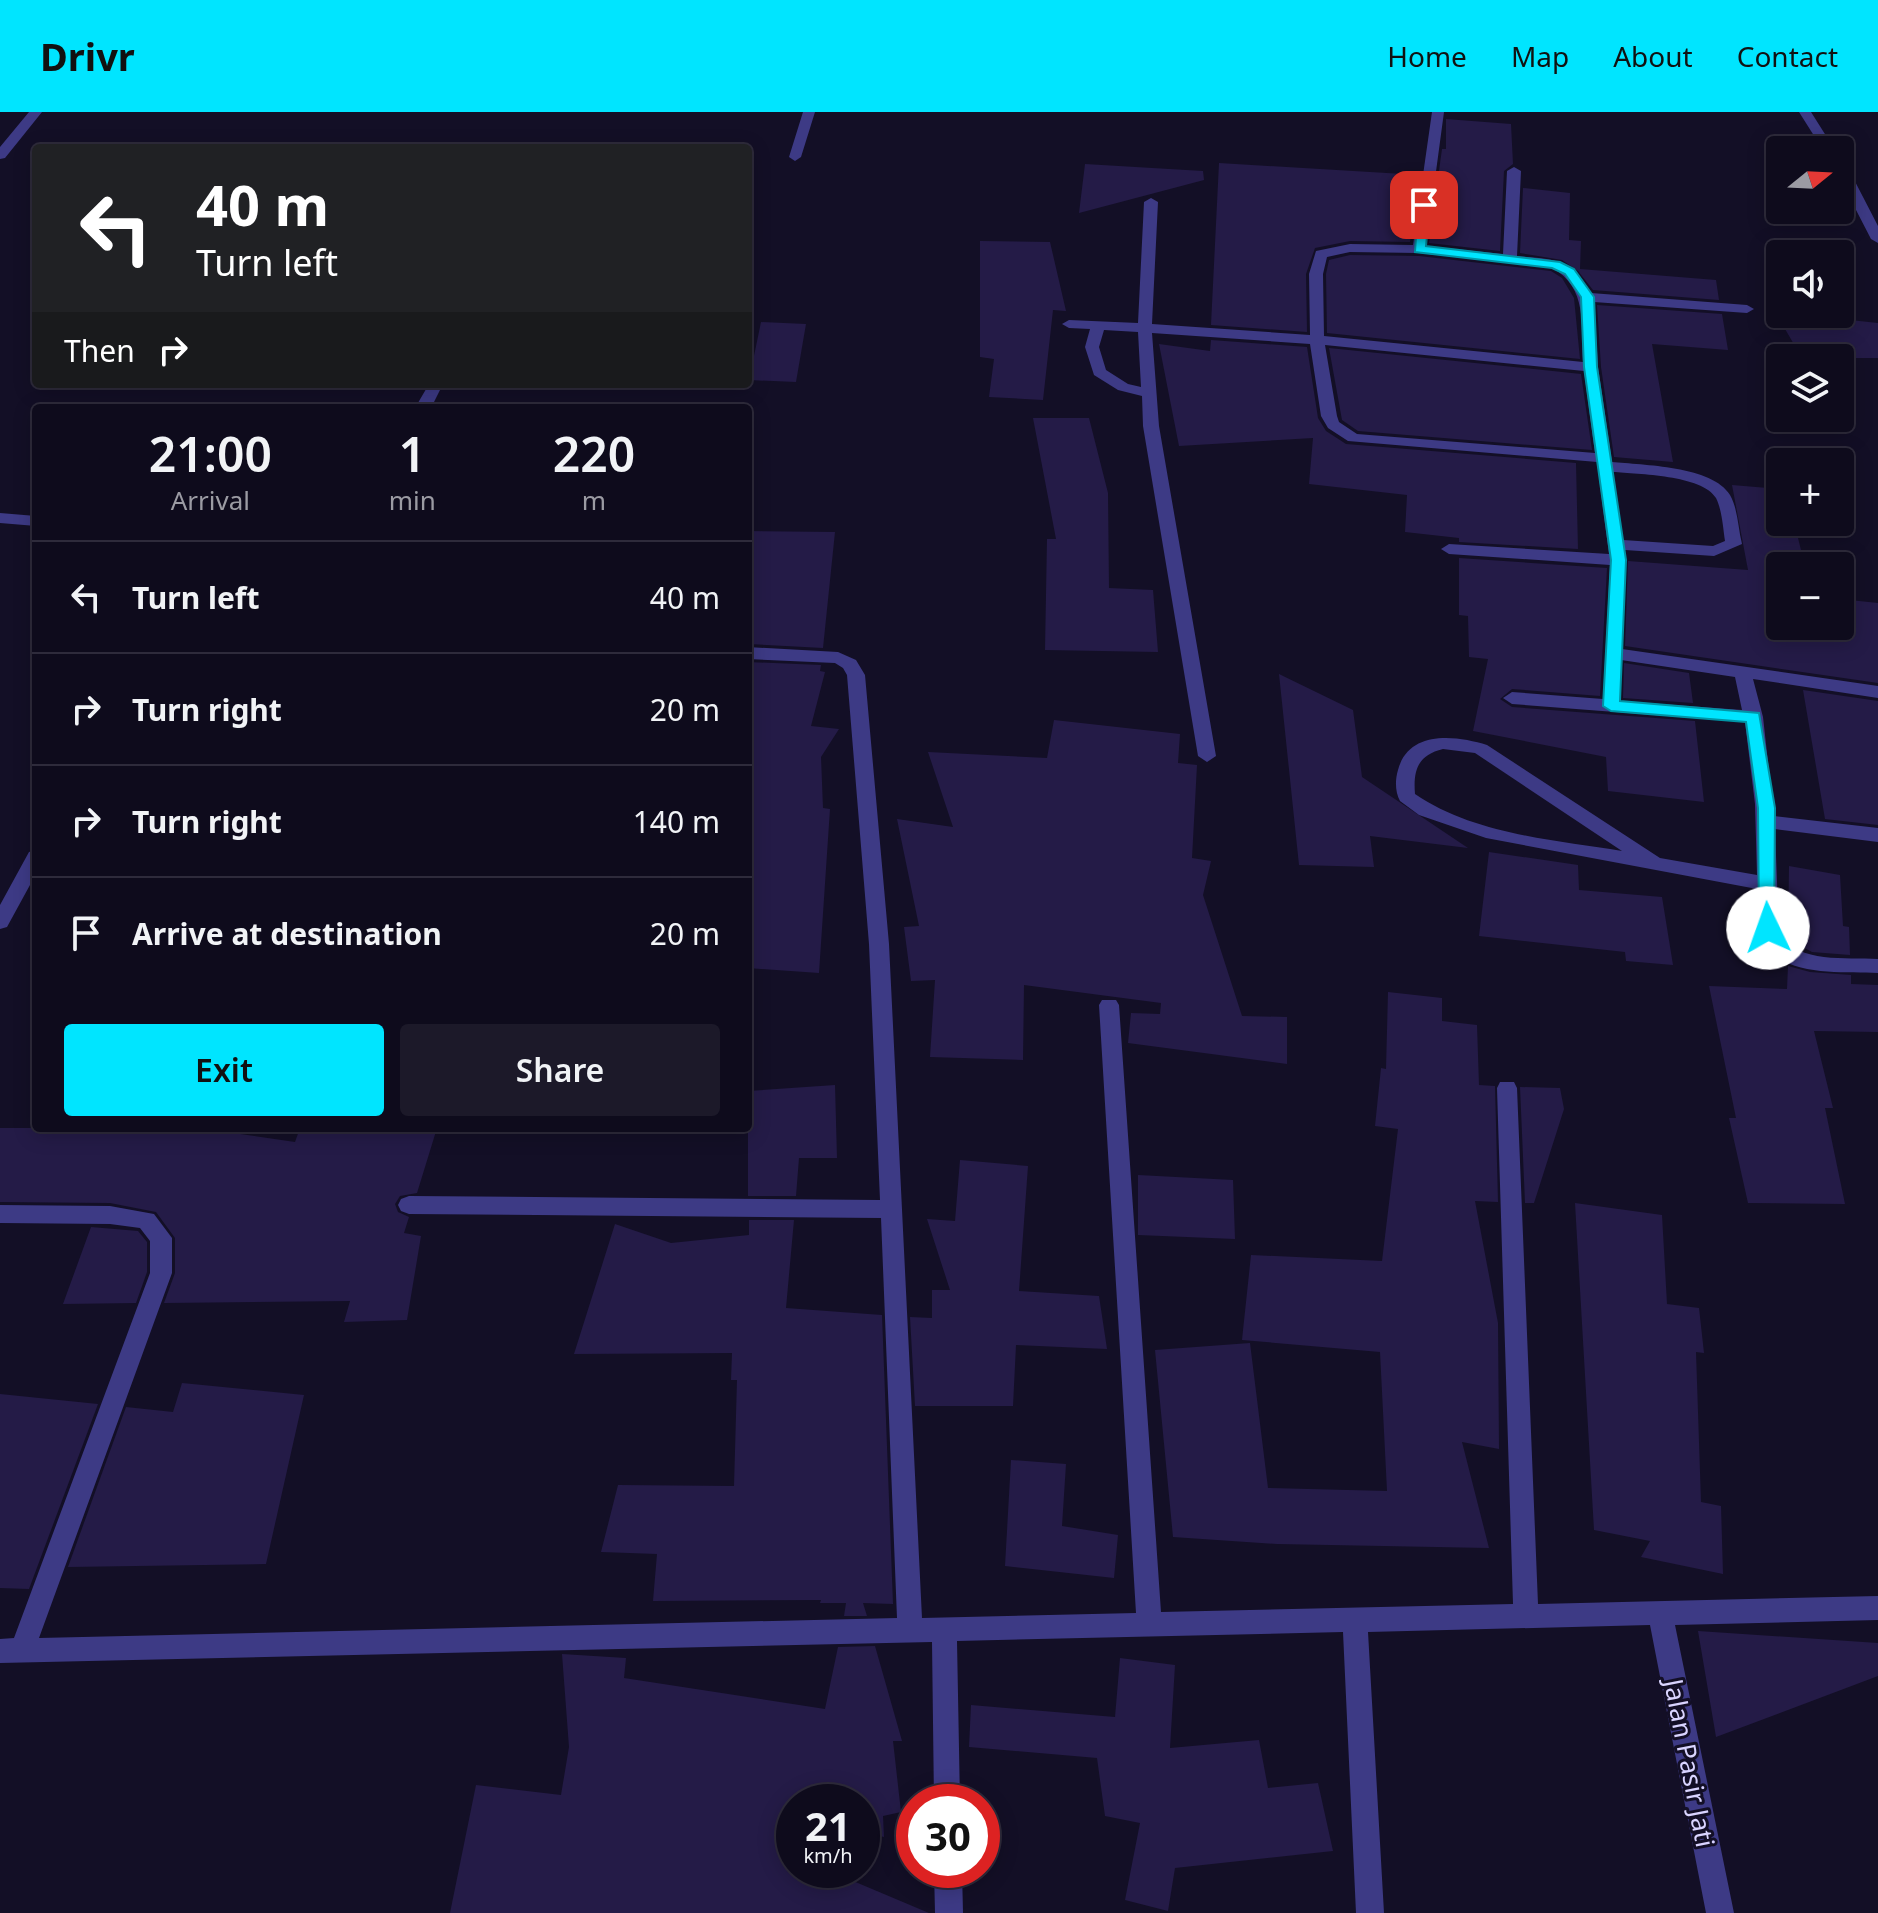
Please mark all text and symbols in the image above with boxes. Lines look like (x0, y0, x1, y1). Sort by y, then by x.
text: Drivr (40, 30, 135, 82)
text: Home (1387, 37, 1467, 75)
text: Map (1511, 37, 1569, 75)
text: About (1613, 37, 1693, 75)
text: Contact (1737, 37, 1838, 75)
north arrow (1766, 136, 1854, 224)
map controls (1766, 136, 1854, 640)
text: 40 m (196, 166, 329, 242)
pin (1390, 171, 1458, 239)
icon: left (64, 176, 168, 280)
icon: arrive (1402, 183, 1446, 227)
text: Turn left (196, 238, 338, 287)
button: sound (1766, 240, 1854, 328)
icon: right (151, 328, 195, 372)
text: Then (64, 330, 135, 371)
button: layers (1766, 344, 1854, 432)
text: 21:00 (149, 421, 272, 486)
text: 1 (399, 421, 426, 486)
text: 220 (553, 421, 635, 486)
button: + (1766, 448, 1854, 536)
text: Arrival (171, 482, 250, 518)
text: min (389, 482, 436, 518)
text: m (582, 482, 606, 518)
button: − (1766, 552, 1854, 640)
icon: left (64, 575, 108, 619)
text: Turn left (132, 577, 260, 618)
text: 40 m (650, 577, 720, 618)
icon: right (64, 687, 108, 731)
text: Turn right (132, 689, 282, 730)
text: 20 m (650, 689, 720, 730)
icon: right (64, 799, 108, 843)
text: Turn right (132, 801, 282, 842)
text: 140 m (633, 801, 720, 842)
position arrow (1726, 886, 1810, 970)
icon: arrive (64, 911, 108, 955)
text: Arrive at destination (132, 913, 442, 954)
text: 20 m (650, 913, 720, 954)
button: Exit (64, 1024, 384, 1116)
button: Share (400, 1024, 720, 1116)
street label: Jalan Pasir Jati (1655, 1673, 1724, 1850)
speed limit sign: 30 (896, 1784, 1000, 1888)
text: 21 (805, 1798, 851, 1853)
text: km/h (803, 1842, 853, 1869)

